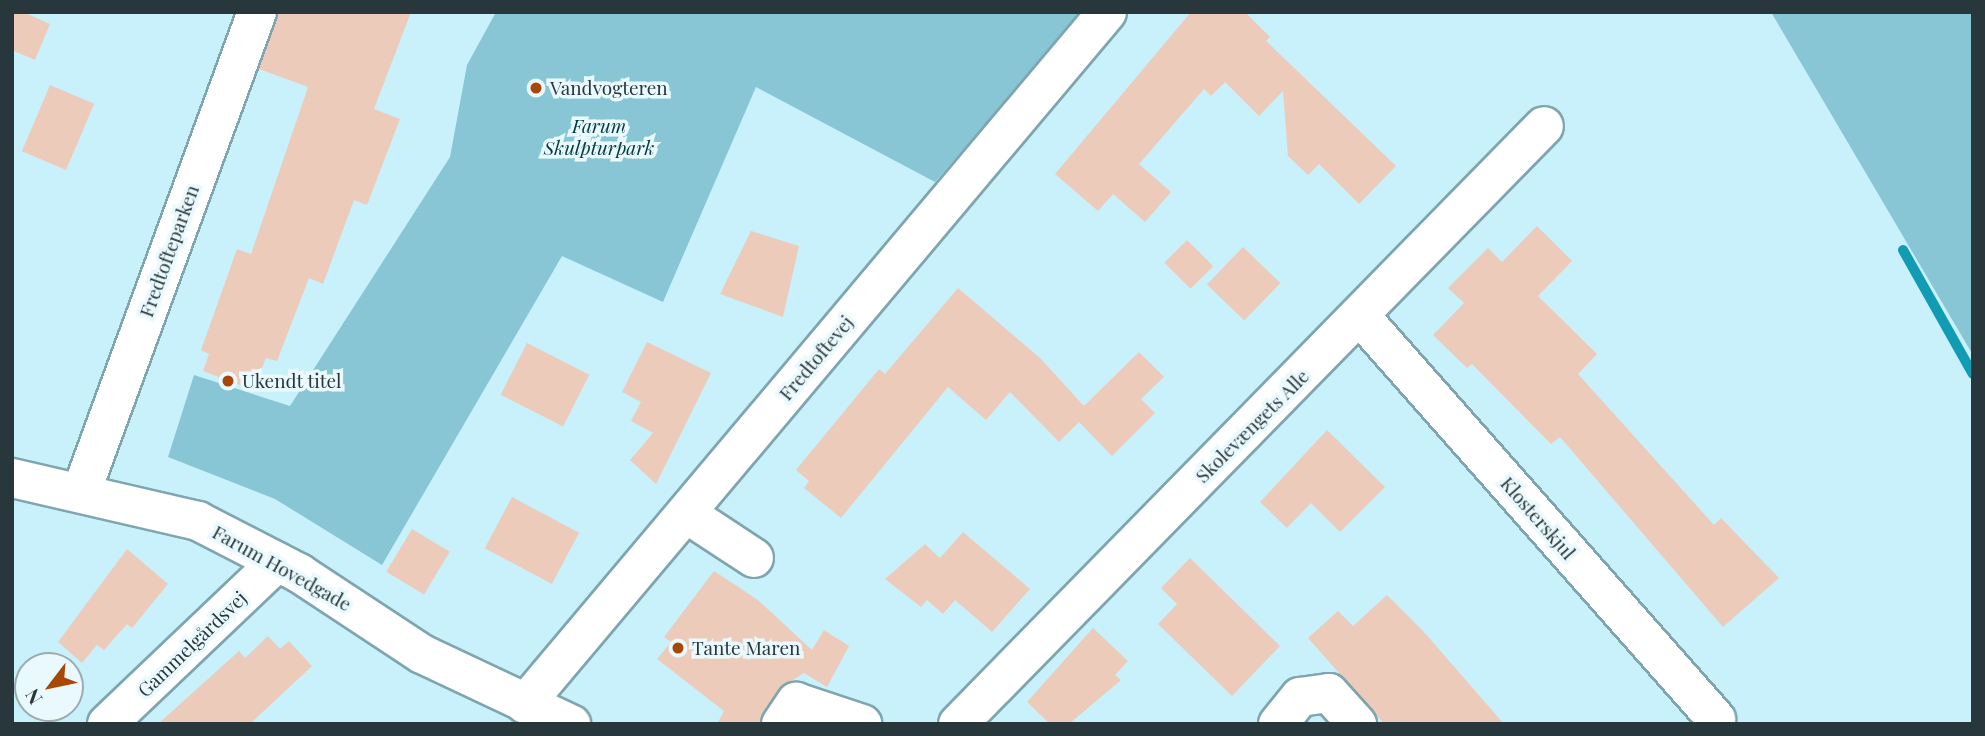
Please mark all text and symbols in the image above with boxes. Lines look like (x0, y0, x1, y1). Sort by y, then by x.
place label: Vandvogteren (550, 77, 668, 99)
marker: Vandvogteren (528, 80, 544, 96)
park label: Farum Skulpturpark (544, 115, 654, 159)
street label: Fredtofteparken (135, 182, 203, 320)
street label: Fredtoftevej (774, 311, 858, 405)
street label: Skolevængets Alle (1190, 364, 1314, 488)
place label: Ukendt titel (242, 370, 342, 392)
marker: Ukendt titel (220, 373, 236, 389)
street label: Klosterskjul (1496, 472, 1580, 564)
street label: Farum Hovedgade (209, 520, 355, 616)
street label: Gammelgårdsvej (133, 586, 251, 702)
place label: Tante Maren (692, 637, 800, 659)
marker: Tante Maren (670, 640, 686, 656)
north arrow (14, 652, 84, 722)
text: N (18, 684, 48, 710)

